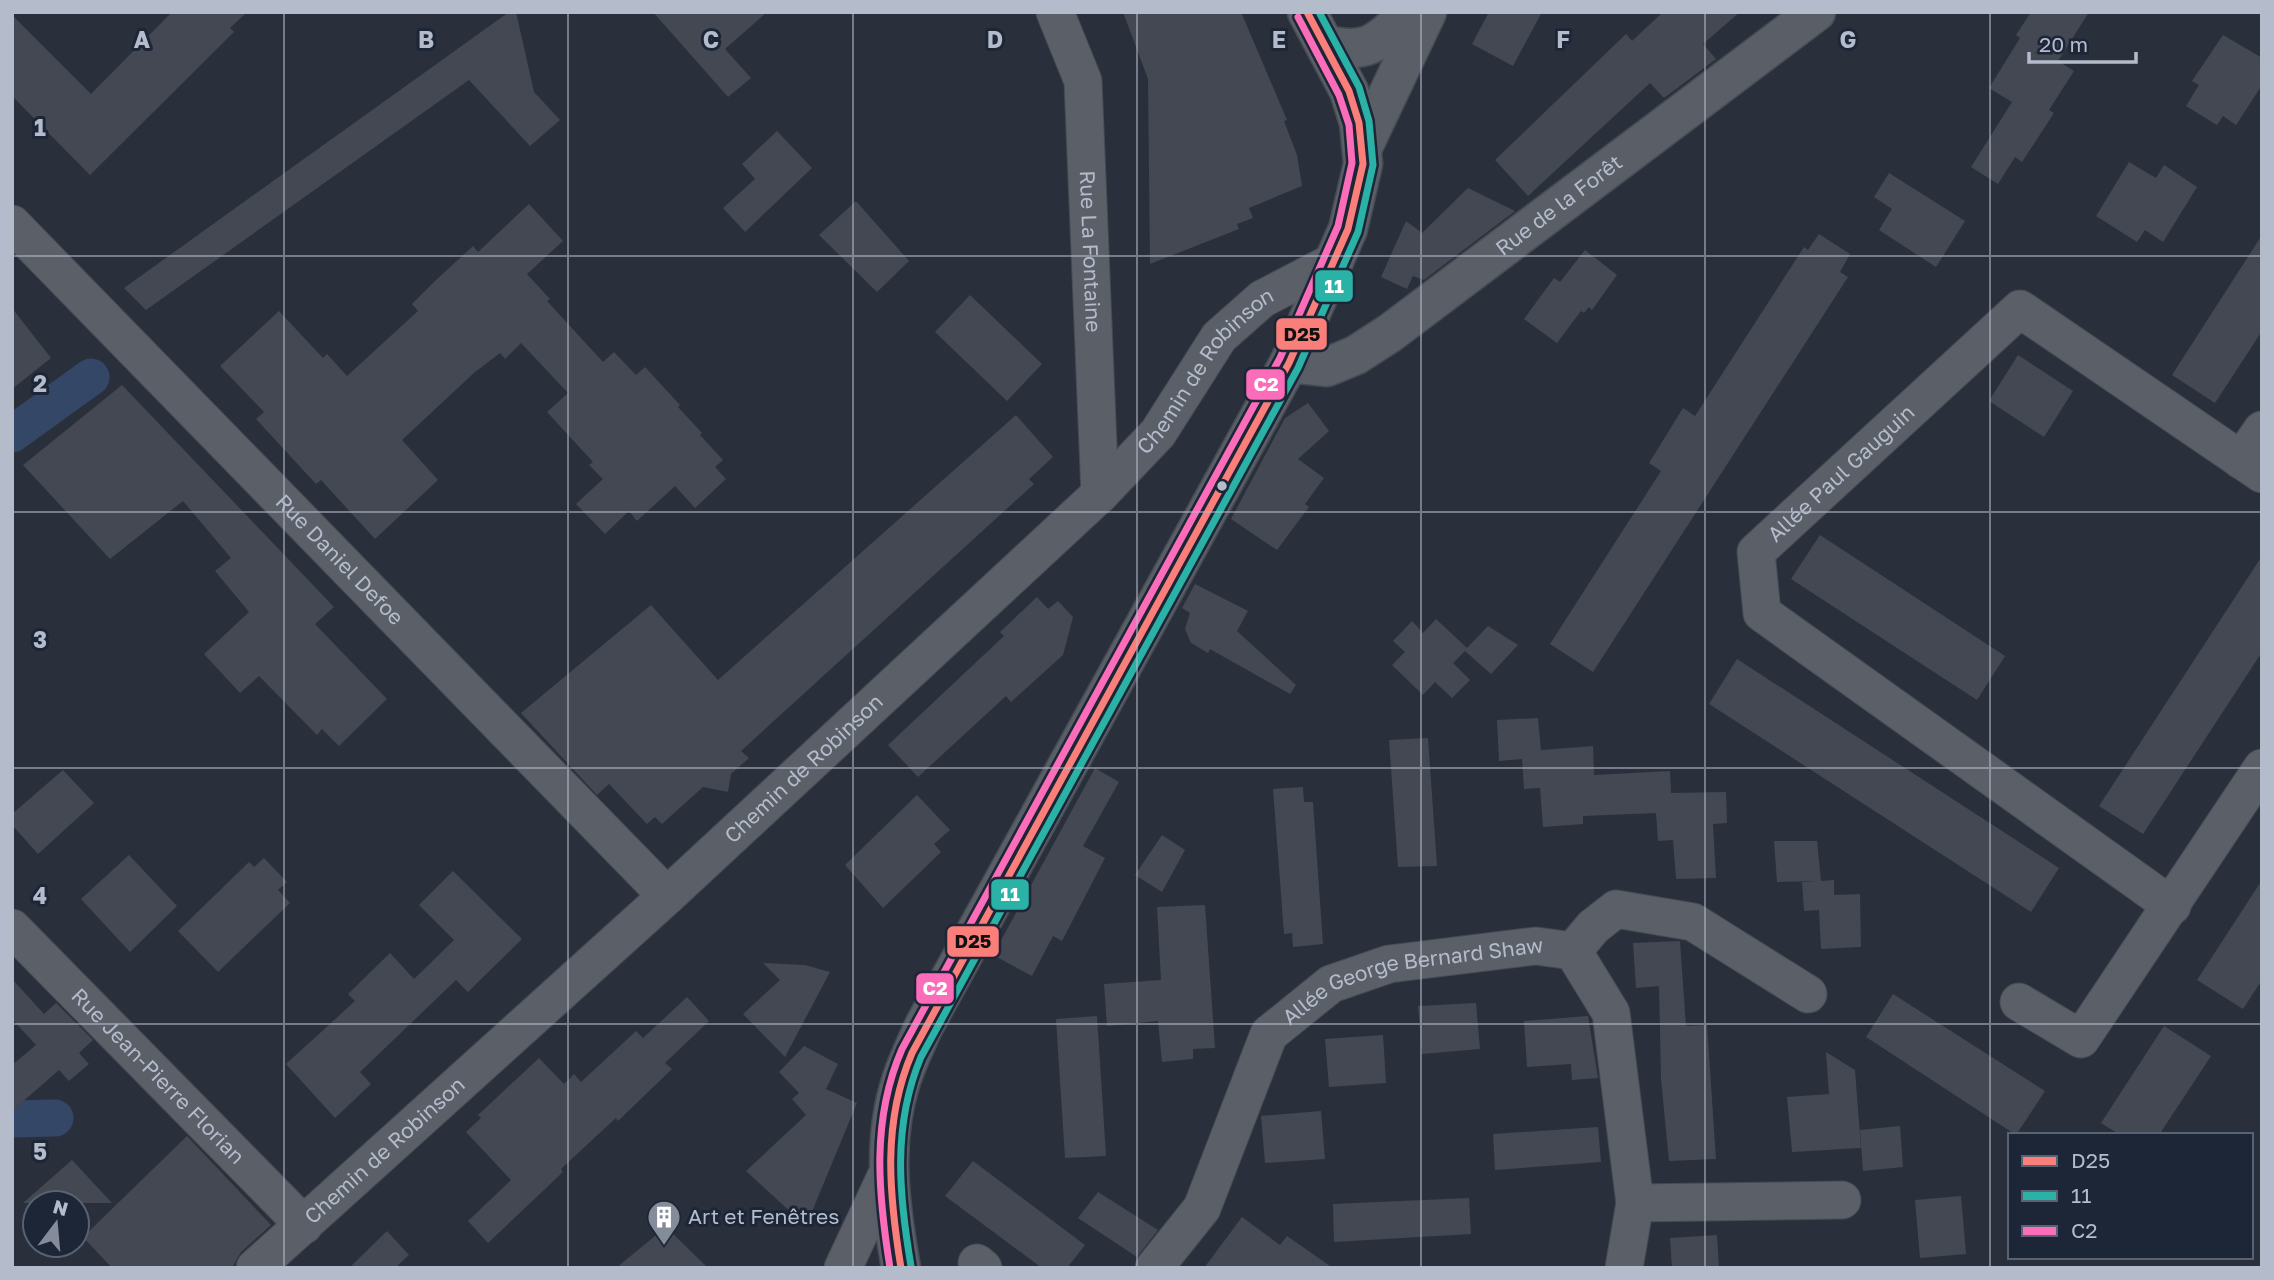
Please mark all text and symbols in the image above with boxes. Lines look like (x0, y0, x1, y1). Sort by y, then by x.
scale bar (2029, 21, 2136, 65)
text: A (134, 25, 151, 53)
text: B (418, 25, 434, 53)
text: C (703, 25, 719, 53)
text: D (987, 25, 1003, 53)
text: E (1272, 25, 1286, 53)
text: F (1556, 25, 1570, 53)
text: G (1840, 25, 1856, 53)
text: 20 m (2039, 31, 2088, 57)
text: 1 (34, 113, 46, 141)
street label: Rue de la Forêt (1490, 149, 1627, 261)
street label: Rue La Fontaine (1075, 170, 1107, 333)
line badge: 11 (1314, 269, 1354, 303)
text: 11 (1324, 274, 1344, 297)
street label: Chemin de Robinson (1131, 281, 1278, 459)
line badge: D25 (1275, 317, 1328, 351)
text: D25 (1284, 322, 1320, 345)
line badge: C2 (1245, 368, 1286, 401)
text: 2 (33, 369, 47, 397)
text: C2 (1253, 372, 1279, 395)
street label: Allée Paul Gauguin (1762, 399, 1919, 547)
unlabelled marker (1215, 479, 1229, 493)
street label: Rue Daniel Defoe (271, 488, 410, 630)
text: 3 (33, 625, 47, 653)
street label: Chemin de Robinson (719, 688, 888, 848)
line badge: 11 (990, 878, 1030, 911)
text: 4 (33, 881, 47, 909)
text: 11 (1000, 882, 1020, 905)
line badge: D25 (946, 925, 1000, 958)
text: D25 (955, 929, 991, 952)
street label: Allée George Bernard Shaw (1277, 931, 1544, 1030)
line badge: C2 (915, 972, 955, 1005)
text: C2 (922, 976, 948, 999)
street label: Rue Jean-Pierre Florian (66, 982, 251, 1169)
street label: Chemin de Robinson (299, 1071, 470, 1229)
legend (2008, 1133, 2253, 1259)
text: 5 (33, 1137, 47, 1165)
text: D25 (2071, 1147, 2110, 1173)
text: 11 (2071, 1182, 2091, 1208)
north arrow (21, 1189, 91, 1259)
text: N (51, 1194, 71, 1220)
building icon: Art et Fenêtres (645, 1198, 683, 1247)
place label: Art et Fenêtres (688, 1203, 839, 1229)
text: C2 (2071, 1217, 2097, 1243)

